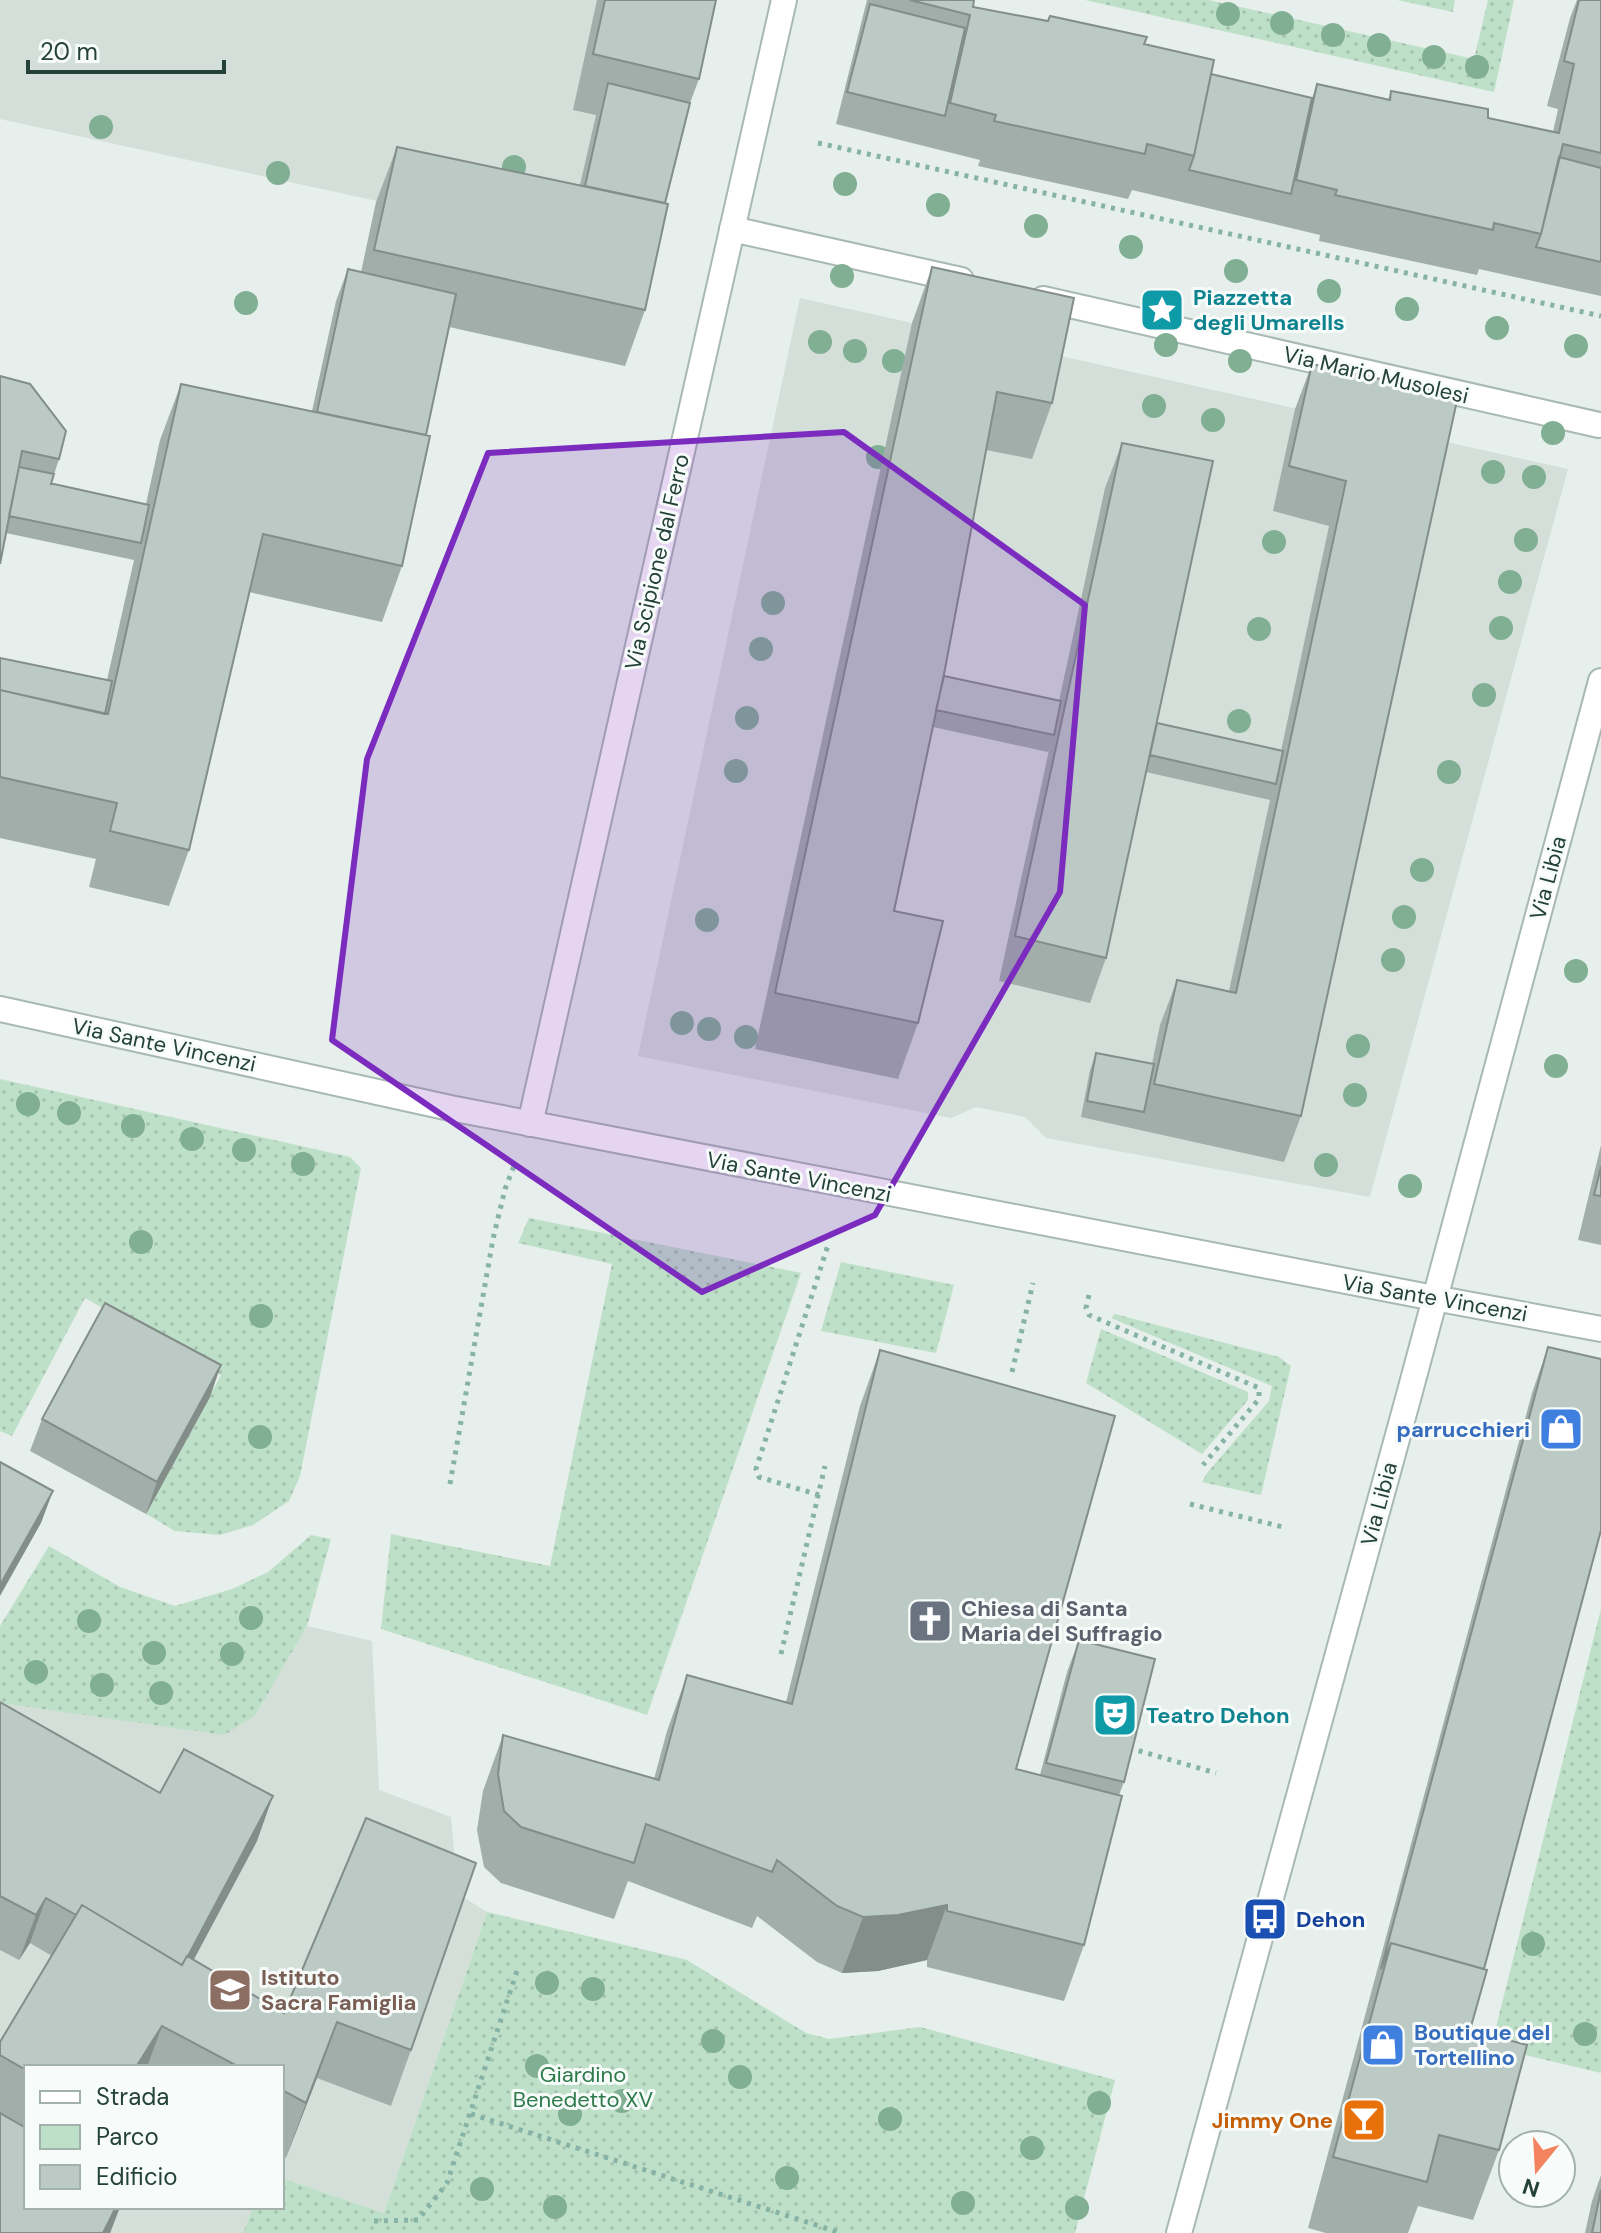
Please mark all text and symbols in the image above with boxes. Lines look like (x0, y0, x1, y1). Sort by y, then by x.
scale bar (28, 24, 224, 74)
text: 20 m (40, 36, 98, 67)
place label: Piazzetta degli Umarells (1193, 283, 1345, 337)
place icon: Piazzetta degli Umarells (1138, 286, 1186, 334)
street label: Via Mario Musolesi (1280, 340, 1472, 410)
street label: Via Scipione dal Ferro (618, 451, 696, 673)
street label: Via Libia (1523, 833, 1573, 923)
street label: Via Sante Vincenzi (69, 1011, 259, 1079)
street label: Via Sante Vincenzi (704, 1145, 894, 1209)
street label: Via Sante Vincenzi (1340, 1267, 1530, 1329)
shop icon: parrucchieri (1537, 1405, 1585, 1453)
place label: parrucchieri (1397, 1415, 1530, 1444)
street label: Via Libia (1354, 1459, 1404, 1549)
place label: Chiesa di Santa Maria del Suffragio (961, 1594, 1163, 1648)
church icon: Chiesa di Santa Maria del Suffragio (906, 1597, 954, 1645)
theatre icon: Teatro Dehon (1091, 1691, 1139, 1739)
place label: Teatro Dehon (1146, 1701, 1290, 1730)
bus stop icon: Dehon (1241, 1895, 1289, 1943)
place label: Dehon (1296, 1905, 1365, 1934)
place label: Istituto Sacra Famiglia (261, 1963, 416, 2017)
school or university icon: Istituto Sacra Famiglia (206, 1966, 254, 2014)
place label: Boutique del Tortellino (1414, 2018, 1550, 2072)
shop icon: Boutique del Tortellino (1359, 2021, 1407, 2069)
park label: Giardino Benedetto XV (513, 2060, 654, 2114)
legend (24, 2065, 284, 2209)
text: Strada (96, 2081, 169, 2112)
bar icon: Jimmy One (1340, 2096, 1388, 2144)
place label: Jimmy One (1212, 2106, 1333, 2135)
text: Parco (96, 2121, 159, 2152)
north arrow (1497, 2129, 1577, 2209)
text: Edificio (96, 2161, 178, 2192)
text: N (1519, 2171, 1543, 2204)

